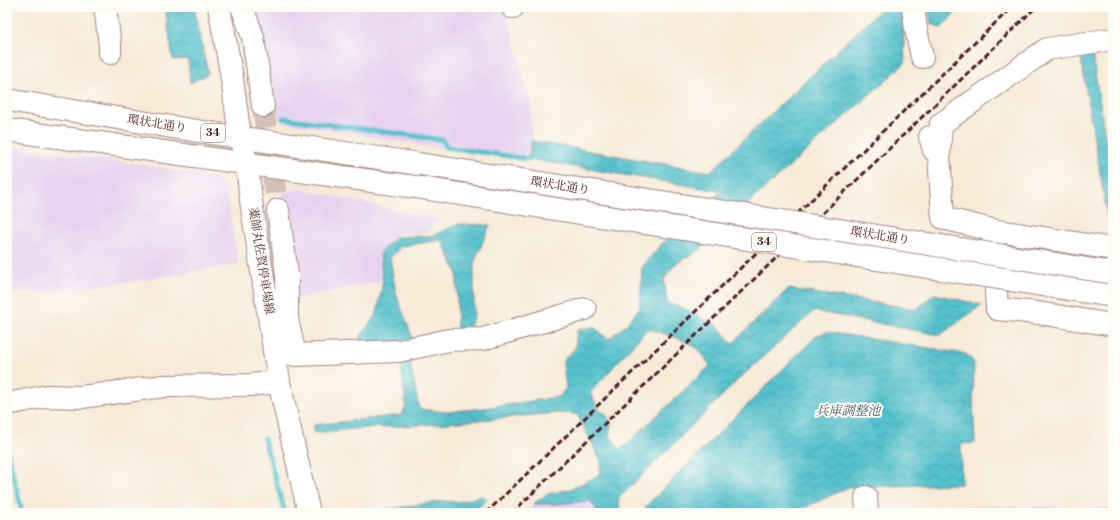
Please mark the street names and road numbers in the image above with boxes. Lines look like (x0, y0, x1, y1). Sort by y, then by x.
street label: 環状北通り (126, 112, 188, 136)
road number: 34 (201, 124, 225, 142)
street label: 環状北通り (529, 174, 591, 198)
street label: 薬師丸佐賀停車場線 (245, 206, 277, 316)
street label: 環状北通り (849, 224, 911, 248)
road number: 34 (752, 233, 776, 251)

